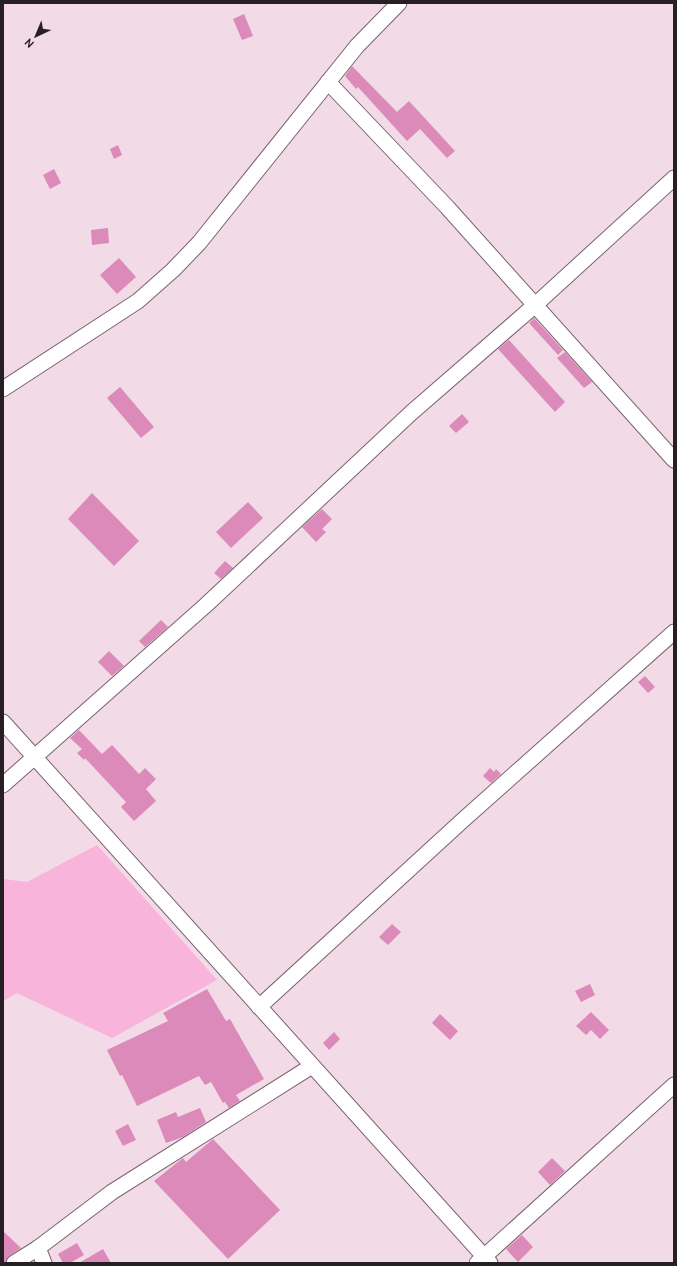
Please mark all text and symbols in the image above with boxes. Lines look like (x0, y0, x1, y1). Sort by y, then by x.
north arrow (16, 16, 56, 56)
text: N (21, 35, 37, 51)

